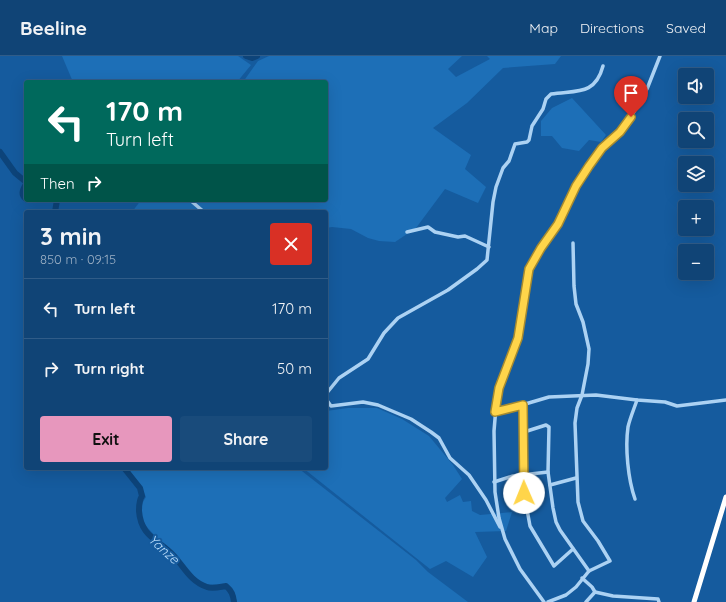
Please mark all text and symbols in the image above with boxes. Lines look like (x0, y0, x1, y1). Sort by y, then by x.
text: Beeline (20, 16, 87, 40)
text: Map (529, 19, 558, 37)
text: Directions (580, 19, 644, 37)
text: Saved (666, 19, 706, 37)
map controls (678, 68, 714, 280)
button: sound (678, 68, 714, 104)
pin (614, 76, 648, 117)
icon: arrive (620, 82, 642, 104)
text: 170 m (106, 93, 183, 128)
icon: left (40, 96, 92, 148)
button: search (678, 112, 714, 148)
text: Turn left (106, 128, 174, 151)
button: layers (678, 156, 714, 192)
icon: right (83, 172, 105, 194)
text: Then (40, 174, 75, 193)
button: + (678, 200, 714, 236)
text: 3 min (40, 221, 102, 251)
button: close (270, 223, 312, 265)
button: − (678, 244, 714, 280)
text: 850 m · 09:15 (40, 251, 116, 267)
icon: left (40, 298, 62, 320)
text: Turn left (74, 299, 136, 318)
text: 170 m (272, 299, 312, 318)
icon: right (40, 358, 62, 380)
text: Turn right (74, 359, 145, 378)
text: 50 m (277, 359, 312, 378)
button: Exit (40, 416, 172, 462)
button: Share (180, 416, 312, 462)
position arrow (503, 472, 545, 514)
water label: Yanze (145, 531, 183, 567)

